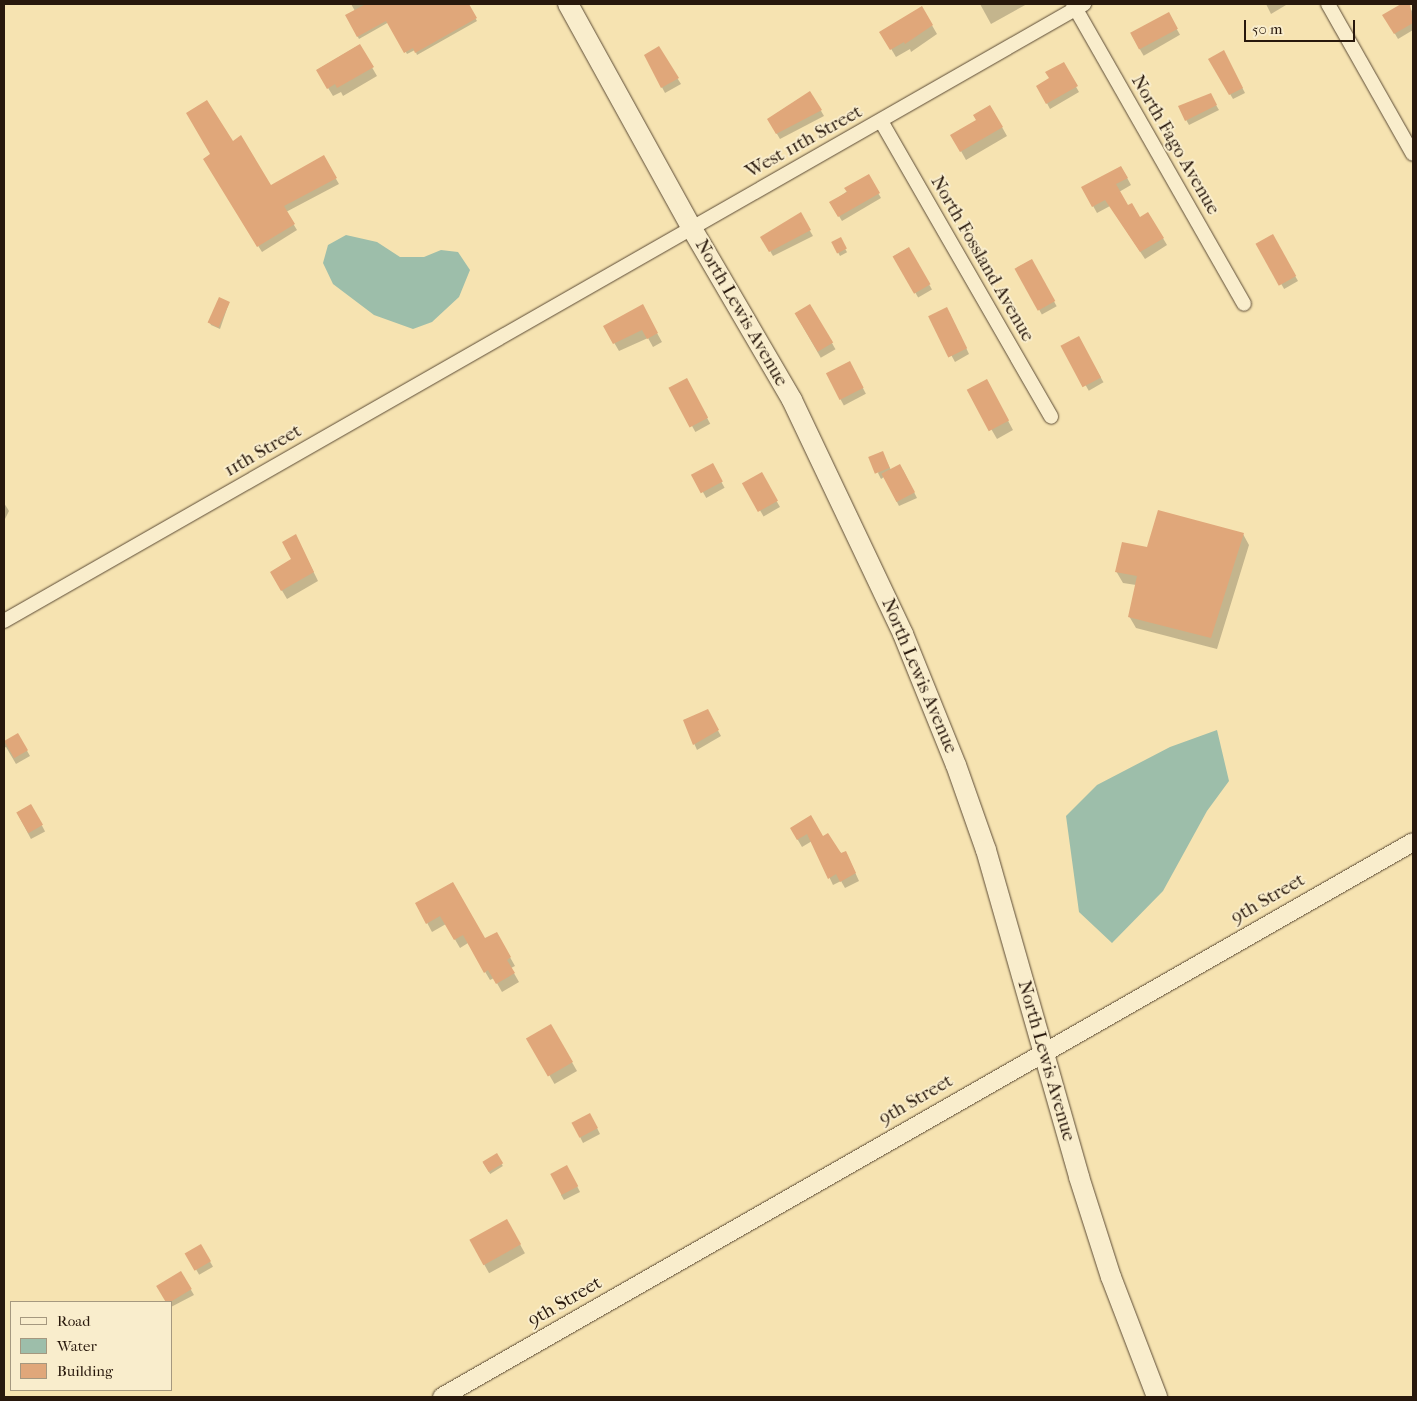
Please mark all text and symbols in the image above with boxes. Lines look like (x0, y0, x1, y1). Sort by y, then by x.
scale bar (1247, 10, 1358, 42)
text: 50 m (1252, 20, 1282, 38)
street label: North Fago Avenue (1126, 71, 1224, 219)
street label: West 11th Street (742, 101, 866, 183)
street label: North Fossland Avenue (925, 172, 1039, 346)
street label: North Lewis Avenue (690, 235, 792, 391)
street label: 11th Street (220, 420, 306, 482)
street label: North Lewis Avenue (876, 595, 962, 757)
street label: 9th Street (1227, 869, 1309, 929)
street label: North Lewis Avenue (1012, 978, 1080, 1144)
street label: 9th Street (875, 1070, 957, 1130)
street label: 9th Street (524, 1272, 606, 1332)
legend (10, 1301, 172, 1391)
text: Road (57, 1312, 90, 1330)
text: Water (57, 1337, 97, 1355)
text: Building (57, 1362, 113, 1380)

